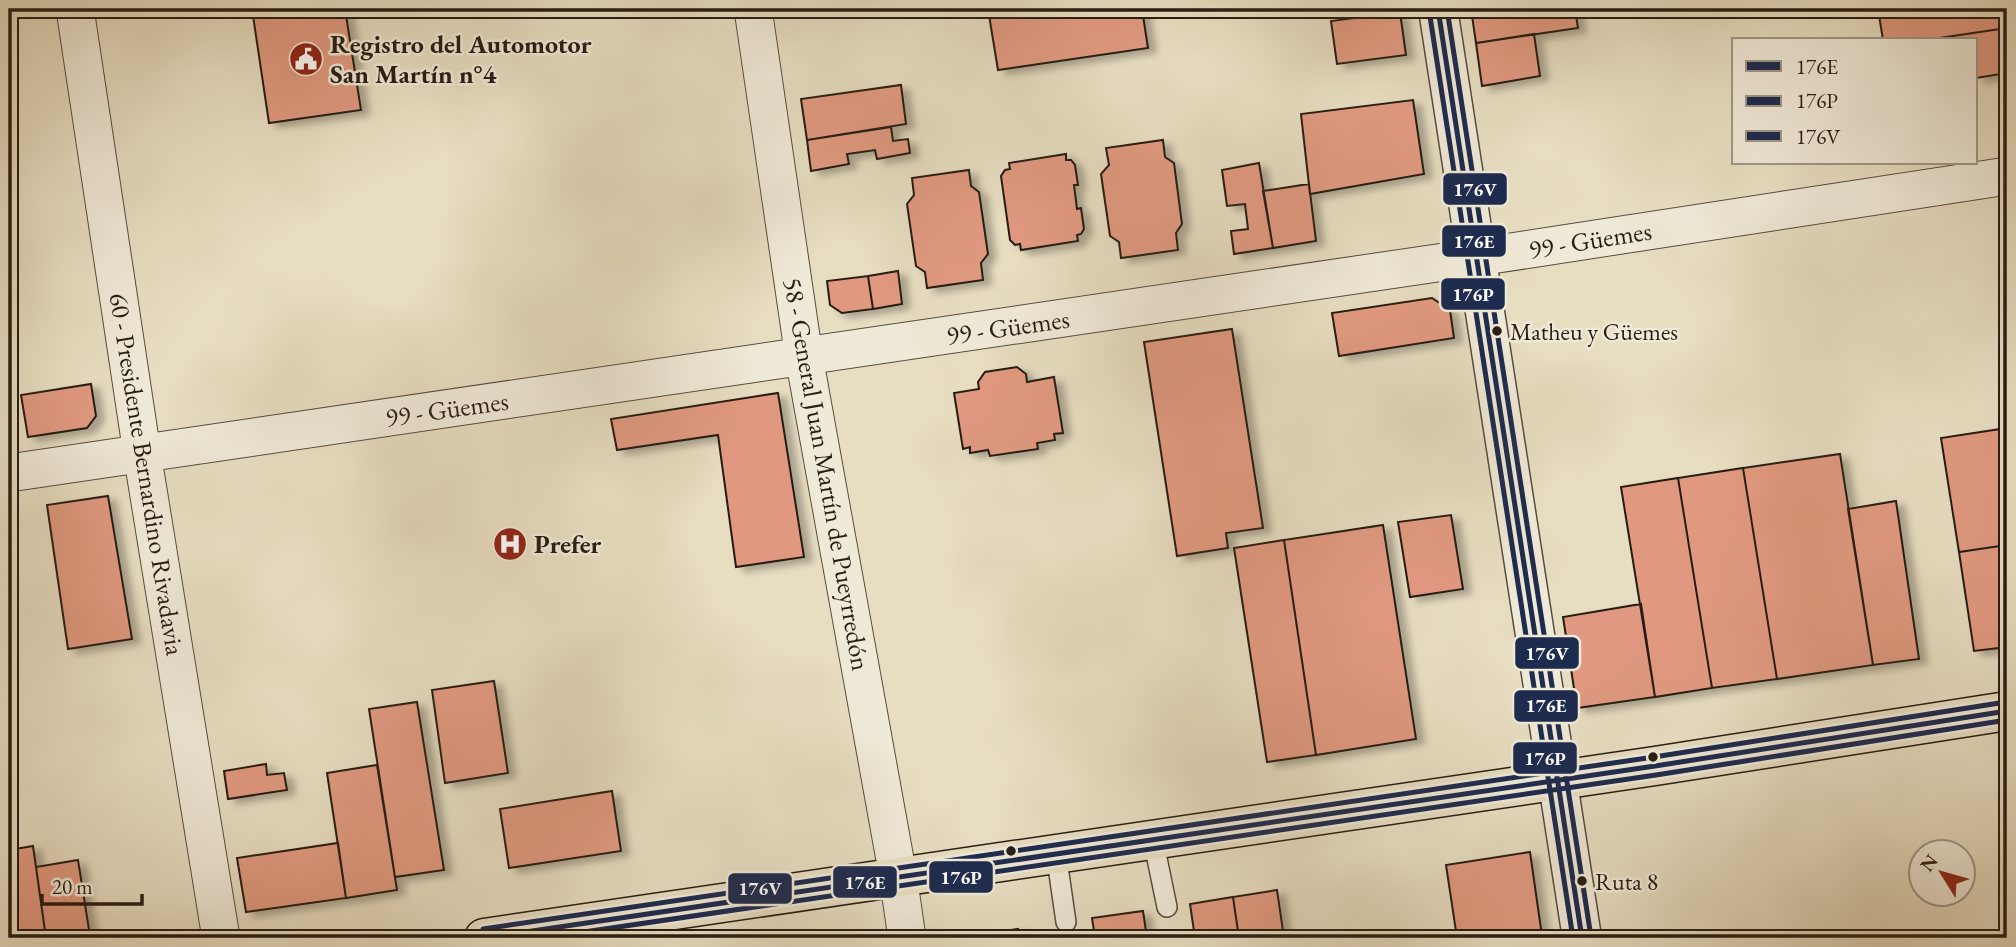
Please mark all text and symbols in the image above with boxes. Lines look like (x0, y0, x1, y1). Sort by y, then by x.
place label: Registro del Automotor San Martín n°4 (330, 27, 592, 91)
legend (1732, 38, 1978, 164)
public building icon: Registro del Automotor San Martín n°4 (287, 40, 325, 78)
text: 176E (1796, 53, 1838, 80)
text: 176P (1796, 87, 1838, 114)
text: 176V (1796, 123, 1841, 150)
line badge: 176V (1442, 172, 1508, 206)
text: 176V (1453, 177, 1497, 202)
street label: 99 - Güemes (1526, 214, 1654, 266)
line badge: 176E (1441, 224, 1507, 258)
text: 176E (1453, 229, 1495, 254)
street label: 58 - General Juan Martín de Pueyrredón (776, 275, 878, 673)
line badge: 176P (1440, 277, 1506, 311)
text: 176P (1452, 282, 1494, 307)
street label: 60 - Presidente Bernardino Rivadavia (102, 290, 193, 658)
street label: 99 - Güemes (944, 302, 1072, 352)
place label: Matheu y Güemes (1510, 316, 1678, 347)
marker: Matheu y Güemes (1490, 324, 1504, 338)
street label: 99 - Güemes (383, 384, 511, 434)
hospital icon: Prefer (491, 525, 529, 563)
place label: Prefer (534, 527, 602, 561)
line badge: 176V (1514, 636, 1580, 670)
text: 176V (1525, 641, 1569, 666)
line badge: 176E (1513, 689, 1579, 723)
text: 176E (1525, 693, 1567, 718)
line badge: 176P (1512, 741, 1578, 775)
text: 176P (1524, 746, 1566, 771)
unlabelled marker (1646, 750, 1660, 764)
north arrow (1908, 838, 1978, 908)
unlabelled marker (1004, 844, 1018, 858)
text: N (1914, 849, 1944, 877)
line badge: 176P (928, 860, 994, 894)
scale bar (42, 863, 142, 907)
line badge: 176E (832, 865, 898, 899)
text: 176P (940, 865, 982, 890)
place label: Ruta 8 (1595, 866, 1658, 897)
text: 176E (844, 870, 886, 895)
line badge: 176V (727, 872, 793, 905)
text: 20 m (52, 873, 93, 900)
marker: Ruta 8 (1575, 874, 1589, 888)
text: 176V (738, 876, 782, 901)

